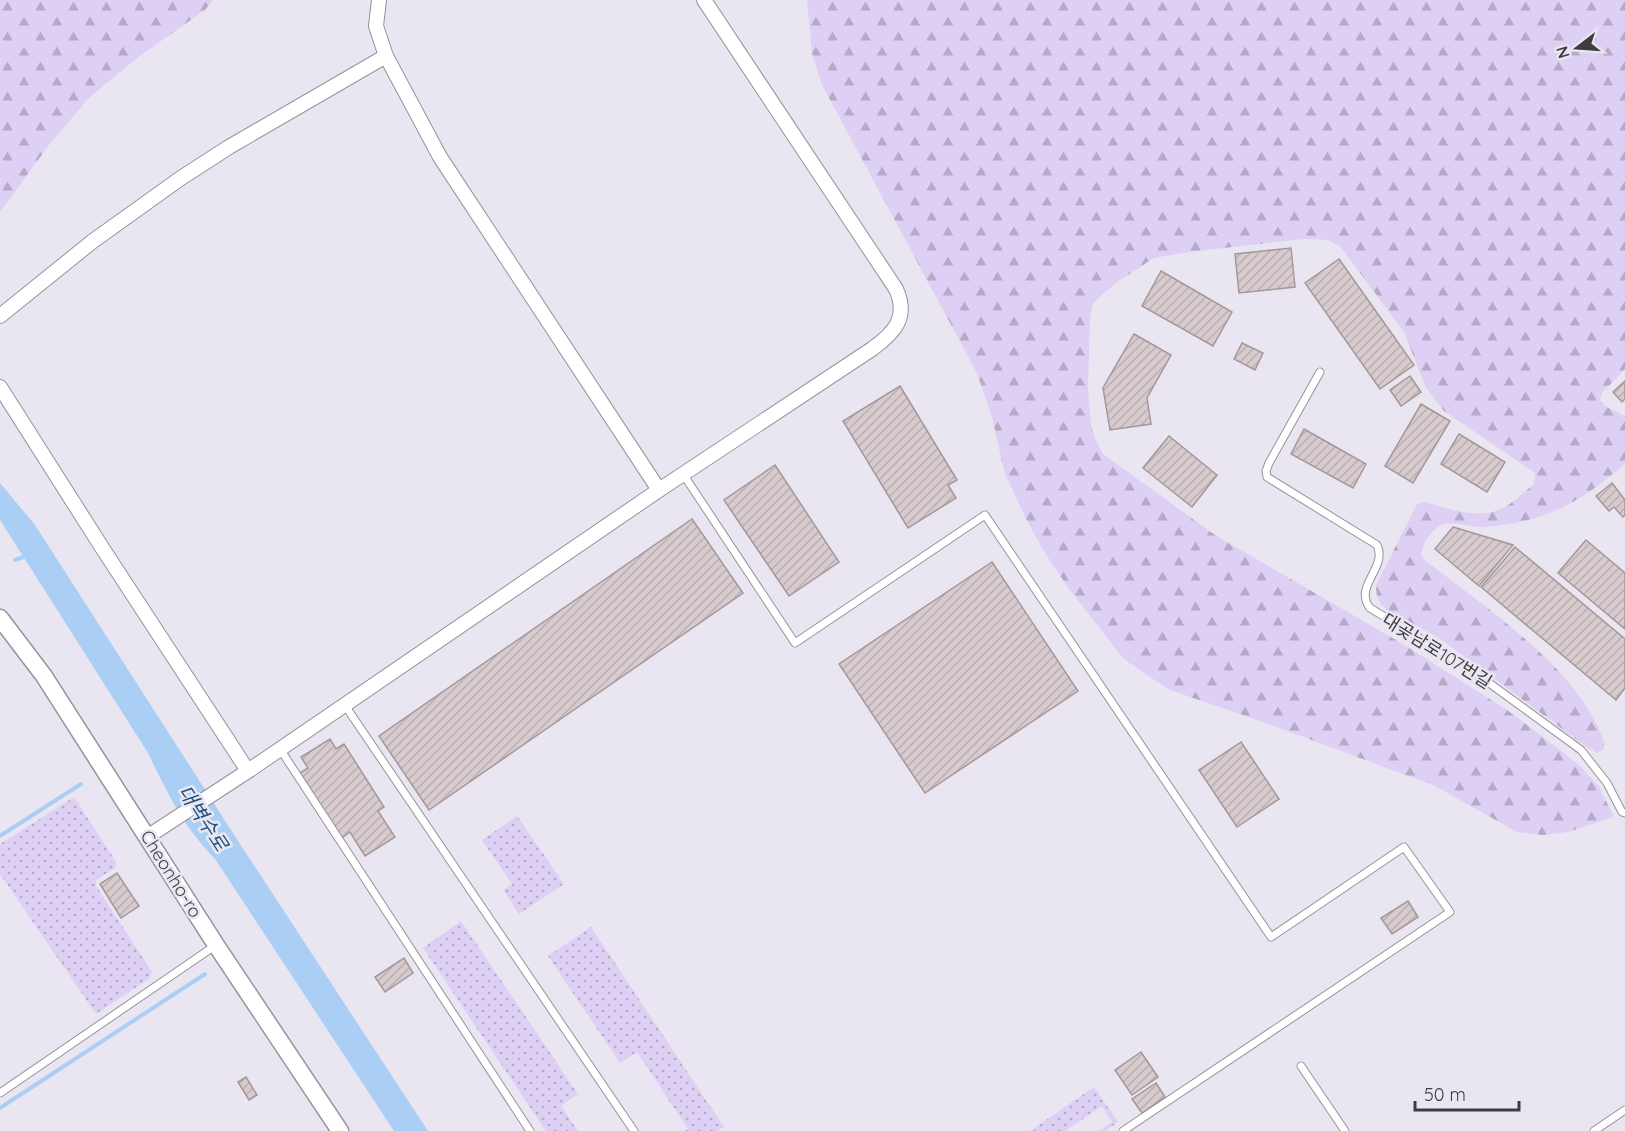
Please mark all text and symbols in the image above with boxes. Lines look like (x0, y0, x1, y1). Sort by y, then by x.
north arrow (1547, 18, 1607, 78)
text: N (1551, 44, 1574, 61)
street label: 대곶남로107번길 (1378, 608, 1496, 693)
water label: 대벽수로 (173, 780, 235, 857)
street label: Cheonho-ro (135, 826, 207, 922)
scale bar (1415, 1074, 1518, 1112)
text: 50 m (1424, 1083, 1466, 1106)

